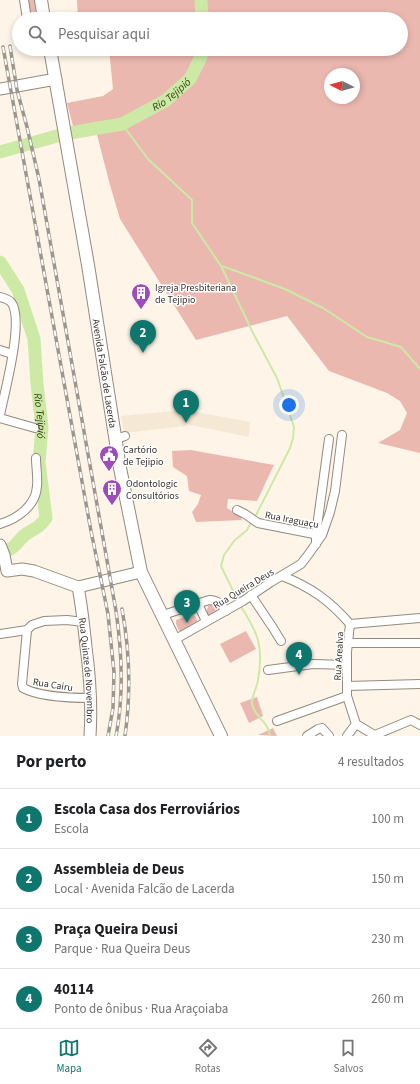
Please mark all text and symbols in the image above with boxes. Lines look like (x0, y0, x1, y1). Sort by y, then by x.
search box (12, 12, 408, 56)
icon: search (26, 23, 48, 45)
text: Pesquisar aqui (58, 24, 150, 45)
north arrow (324, 68, 360, 104)
water label: Rio Tejipió (149, 74, 195, 115)
place label: Igreja Presbiteriana de Tejipio (155, 281, 236, 307)
building icon: Igreja Presbiteriana de Tejipio (130, 282, 152, 310)
street label: Avenida Falcão de Lacerda (89, 318, 120, 429)
pin: 2 (130, 320, 156, 353)
pin: 1 (173, 390, 199, 423)
water label: Rio Tejipió (30, 392, 49, 440)
your location (279, 395, 299, 415)
place label: Cartório de Tejipio (123, 443, 164, 469)
public building icon: Cartório de Tejipio (98, 444, 120, 472)
place label: Odontologic Consultórios (126, 477, 179, 503)
building icon: Odontologic Consultórios (101, 478, 123, 506)
street label: Rua Iraguaçu (264, 508, 320, 532)
street label: Rua Queira Deus (210, 565, 277, 613)
pin: 3 (174, 590, 200, 623)
street label: Rua Quinze de Novembro (75, 617, 97, 723)
street label: Rua Arealva (331, 631, 347, 681)
pin: 4 (286, 642, 312, 675)
street label: Rua Cairu (32, 675, 74, 695)
text: Por perto (16, 750, 86, 774)
text: 4 resultados (338, 753, 404, 771)
text: Escola Casa dos Ferroviários (54, 799, 240, 820)
text: 1 (26, 810, 32, 828)
text: 100 m (371, 810, 404, 828)
text: Escola (54, 820, 89, 838)
text: Assembleia de Deus (54, 859, 184, 880)
text: 2 (26, 870, 32, 888)
text: 150 m (371, 870, 404, 888)
text: Local · Avenida Falcão de Lacerda (54, 880, 235, 898)
text: Praça Queira Deusi (54, 919, 178, 940)
text: 3 (26, 930, 32, 948)
text: 230 m (371, 930, 404, 948)
text: Parque · Rua Queira Deus (54, 940, 190, 958)
text: 40114 (54, 979, 94, 1000)
text: 4 (26, 990, 32, 1008)
text: 260 m (371, 990, 404, 1008)
text: Ponto de ônibus · Rua Araçoiaba (54, 1000, 228, 1018)
tab: Mapa (57, 1037, 82, 1076)
tab: Rotas (195, 1037, 220, 1076)
tab: Salvos (334, 1037, 363, 1076)

